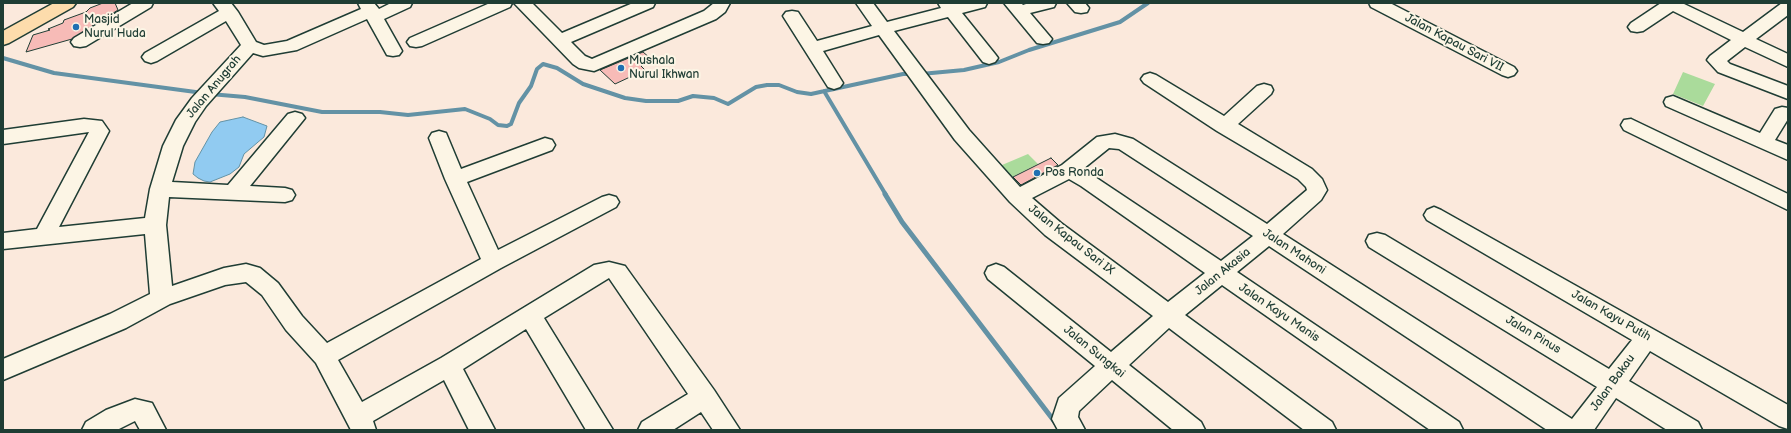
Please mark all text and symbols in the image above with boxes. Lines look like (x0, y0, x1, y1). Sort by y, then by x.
street label: Jalan Kapau Sari VII (1402, 11, 1506, 75)
place label: Masjid Nurul Huda (84, 13, 146, 41)
marker: Masjid Nurul Huda (71, 22, 81, 32)
street label: Jalan Anugrah (184, 53, 244, 121)
place label: Mushala Nurul Ikhwan (629, 54, 699, 82)
marker: Mushala Nurul Ikhwan (616, 63, 626, 73)
place label: Pos Ronda (1045, 166, 1104, 180)
marker: Pos Ronda (1032, 168, 1042, 178)
street label: Jalan Kapau Sari IX (1025, 202, 1117, 278)
street label: Jalan Mahoni (1260, 226, 1328, 278)
street label: Jalan Akasia (1192, 245, 1254, 299)
street label: Jalan Kayu Manis (1236, 281, 1322, 345)
street label: Jalan Kayu Putih (1569, 287, 1653, 345)
street label: Jalan Pinus (1503, 313, 1563, 357)
street label: Jalan Sungkai (1060, 323, 1128, 381)
street label: Jalan Bakau (1588, 352, 1638, 414)

